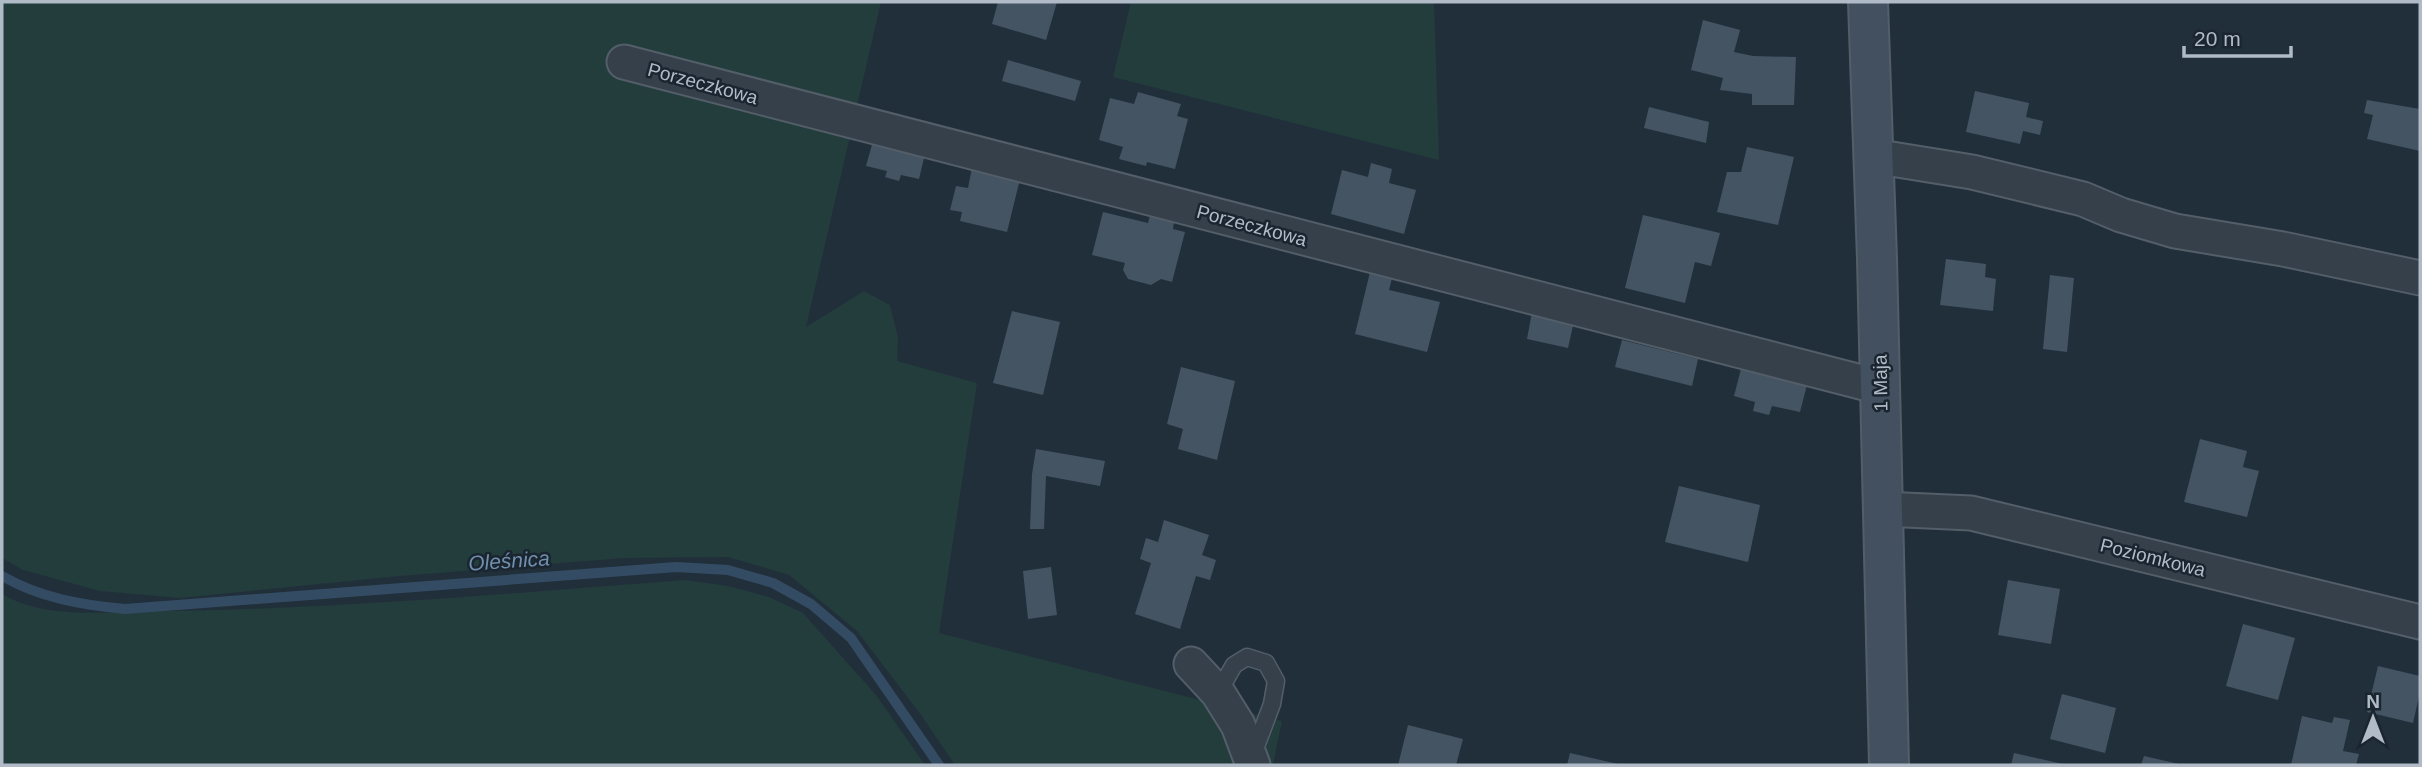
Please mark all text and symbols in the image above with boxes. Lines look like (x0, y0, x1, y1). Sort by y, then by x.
scale bar (2184, 14, 2291, 58)
text: 20 m (2194, 27, 2241, 50)
street label: Porzeczkowa (646, 59, 761, 108)
street label: Porzeczkowa (1195, 201, 1310, 250)
street label: 1 Maja (1869, 354, 1891, 412)
street label: Poziomkowa (2098, 534, 2208, 581)
water label: Oleśnica (467, 546, 551, 575)
north arrow (2338, 683, 2408, 753)
text: N (2366, 691, 2380, 712)

